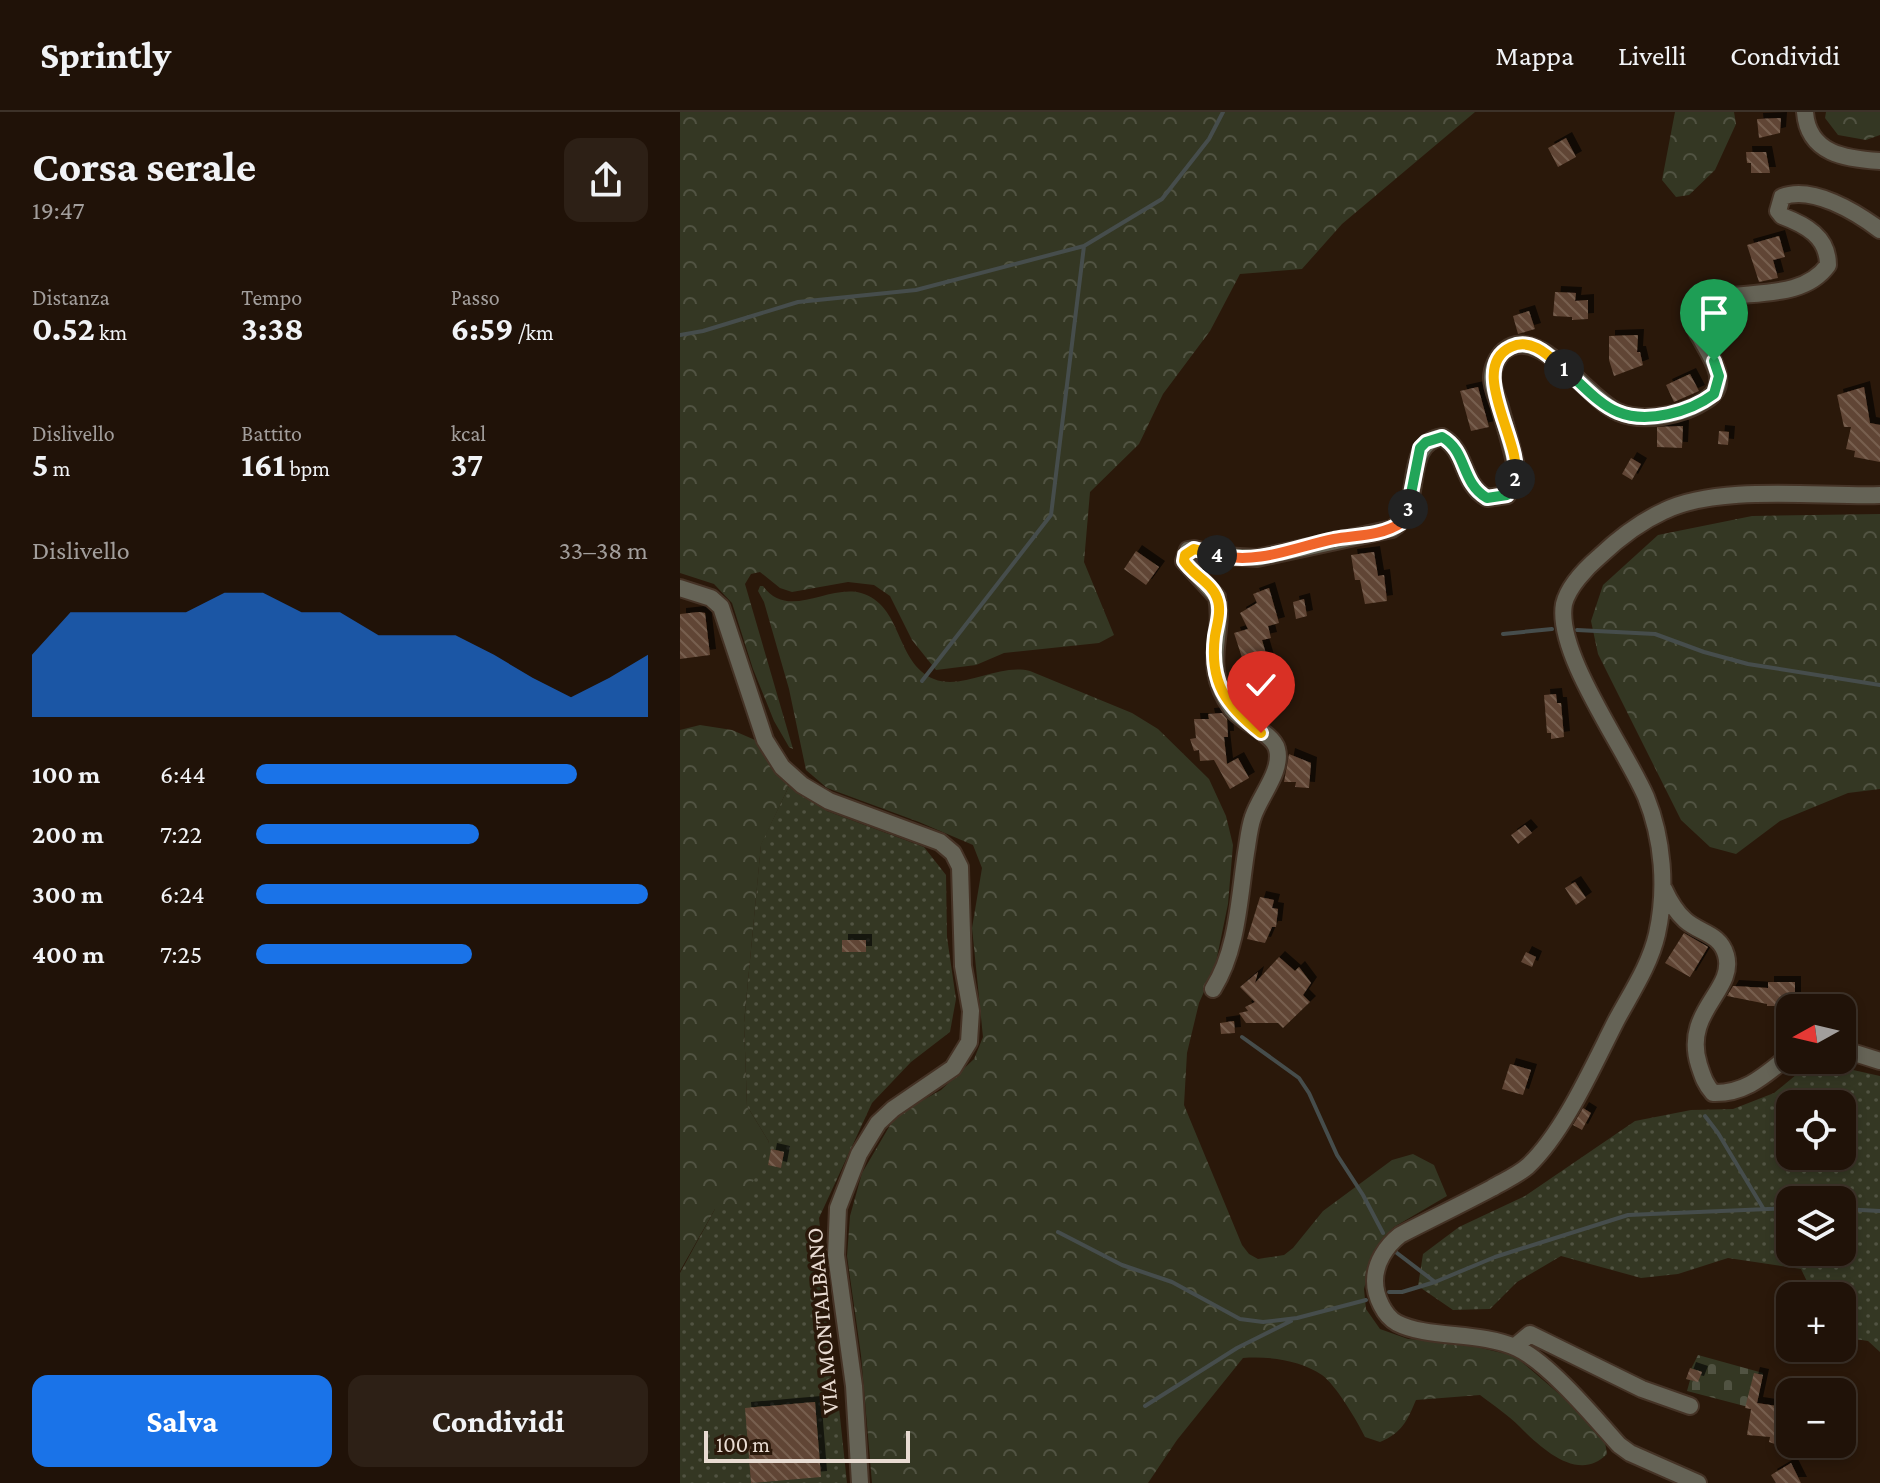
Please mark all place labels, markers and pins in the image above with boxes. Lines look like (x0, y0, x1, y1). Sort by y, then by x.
pin (1680, 279, 1748, 361)
pin: 1 (1544, 349, 1584, 389)
pin: 2 (1495, 459, 1535, 499)
pin: 3 (1388, 489, 1428, 529)
pin: 4 (1197, 535, 1237, 575)
pin (1227, 651, 1295, 733)

